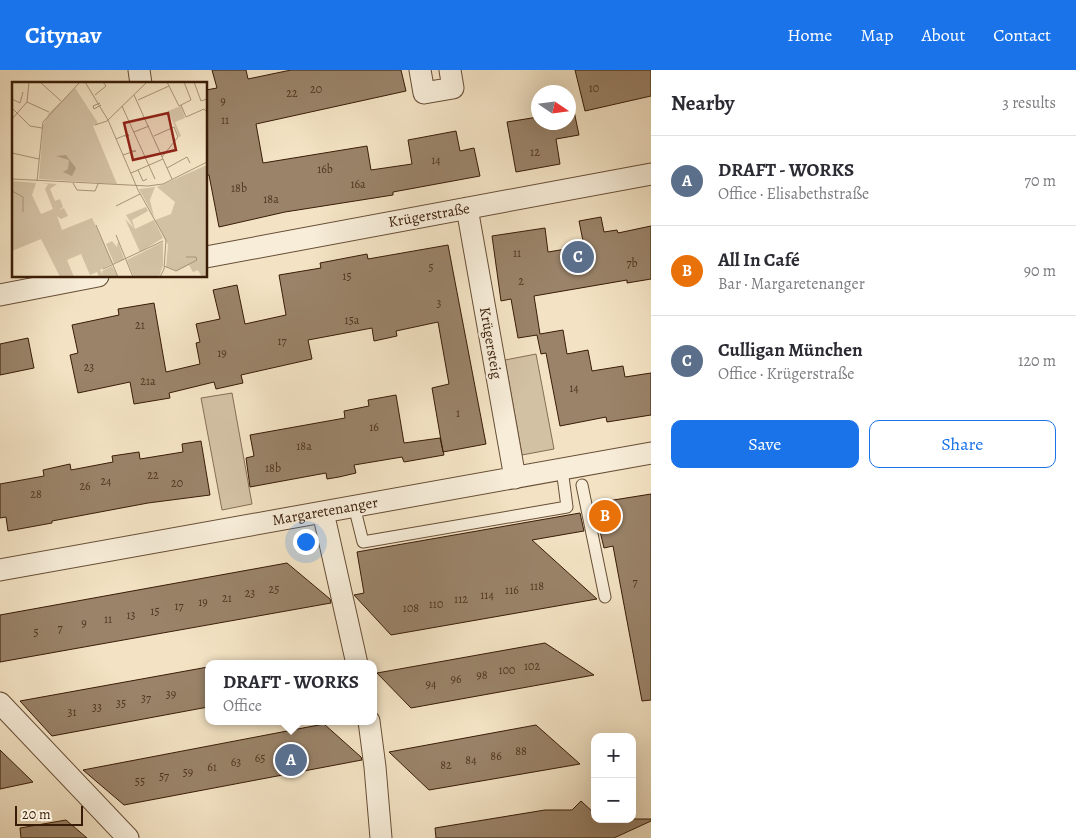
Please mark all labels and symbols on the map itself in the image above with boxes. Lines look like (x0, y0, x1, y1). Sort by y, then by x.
house number: 10 (589, 80, 599, 96)
house number: 20 (310, 81, 322, 97)
inset map (12, 82, 208, 278)
house number: 22 (286, 85, 298, 101)
north arrow (531, 85, 576, 130)
house number: 9 (220, 93, 226, 109)
house number: 11 (221, 112, 229, 128)
house number: 12 (530, 144, 540, 160)
house number: 14 (431, 152, 441, 168)
house number: 16b (317, 161, 333, 177)
house number: 16a (350, 176, 366, 192)
house number: 18b (231, 180, 247, 196)
house number: 18a (263, 191, 279, 207)
street label: Krügerstraße (387, 198, 472, 232)
pin: C (562, 238, 594, 276)
house number: 11 (513, 245, 521, 261)
house number: 7b (626, 255, 638, 271)
house number: 5 (428, 259, 434, 275)
house number: 15 (342, 268, 352, 284)
house number: 2 (518, 273, 524, 289)
house number: 3 (437, 295, 442, 311)
street label: Krügersteig (475, 305, 507, 381)
house number: 15a (345, 312, 360, 328)
house number: 21 (135, 317, 145, 333)
house number: 17 (277, 333, 288, 349)
house number: 19 (217, 345, 227, 361)
house number: 23 (84, 359, 94, 375)
house number: 21a (140, 373, 156, 389)
house number: 14 (569, 380, 579, 396)
house number: 1 (456, 405, 460, 421)
house number: 16 (369, 419, 379, 435)
house number: 18a (296, 438, 312, 454)
house number: 18b (265, 460, 281, 476)
house number: 22 (147, 467, 159, 483)
house number: 24 (100, 473, 112, 489)
house number: 20 (171, 475, 183, 491)
house number: 26 (79, 478, 91, 494)
house number: 28 (30, 486, 42, 502)
street label: Margaretenanger (271, 492, 380, 530)
pin: B (589, 497, 621, 535)
your location (293, 529, 319, 555)
house number: 7 (632, 574, 638, 590)
house number: 118 (530, 578, 544, 594)
house number: 25 (269, 581, 279, 597)
house number: 116 (505, 582, 519, 598)
house number: 23 (245, 585, 255, 601)
house number: 114 (480, 587, 494, 603)
house number: 21 (222, 590, 232, 606)
house number: 112 (454, 591, 468, 607)
house number: 19 (198, 594, 208, 610)
house number: 110 (429, 596, 443, 612)
house number: 17 (174, 598, 185, 614)
house number: 108 (403, 600, 419, 616)
house number: 15 (150, 603, 160, 619)
house number: 13 (126, 607, 136, 623)
house number: 11 (104, 611, 112, 627)
house number: 9 (81, 615, 87, 631)
house number: 7 (57, 620, 63, 636)
house number: 5 (33, 624, 39, 640)
house number: 102 (524, 658, 540, 674)
house number: 100 (499, 662, 515, 678)
house number: 98 (476, 667, 488, 683)
house number: 96 (450, 671, 462, 687)
house number: 94 (426, 676, 437, 692)
house number: 39 (166, 686, 176, 702)
house number: 37 (141, 690, 152, 706)
house number: 35 (116, 695, 126, 711)
house number: 33 (92, 699, 102, 715)
house number: 31 (67, 704, 77, 720)
pin: A (275, 741, 307, 779)
house number: 88 (515, 743, 527, 759)
house number: 86 (490, 748, 502, 764)
house number: 65 (255, 750, 265, 766)
house number: 84 (465, 752, 477, 768)
house number: 63 (231, 754, 241, 770)
house number: 82 (440, 757, 452, 773)
house number: 61 (207, 759, 217, 775)
house number: 59 (183, 764, 193, 780)
house number: 57 (159, 768, 170, 784)
house number: 55 (135, 773, 145, 789)
scale bar (15, 803, 82, 826)

